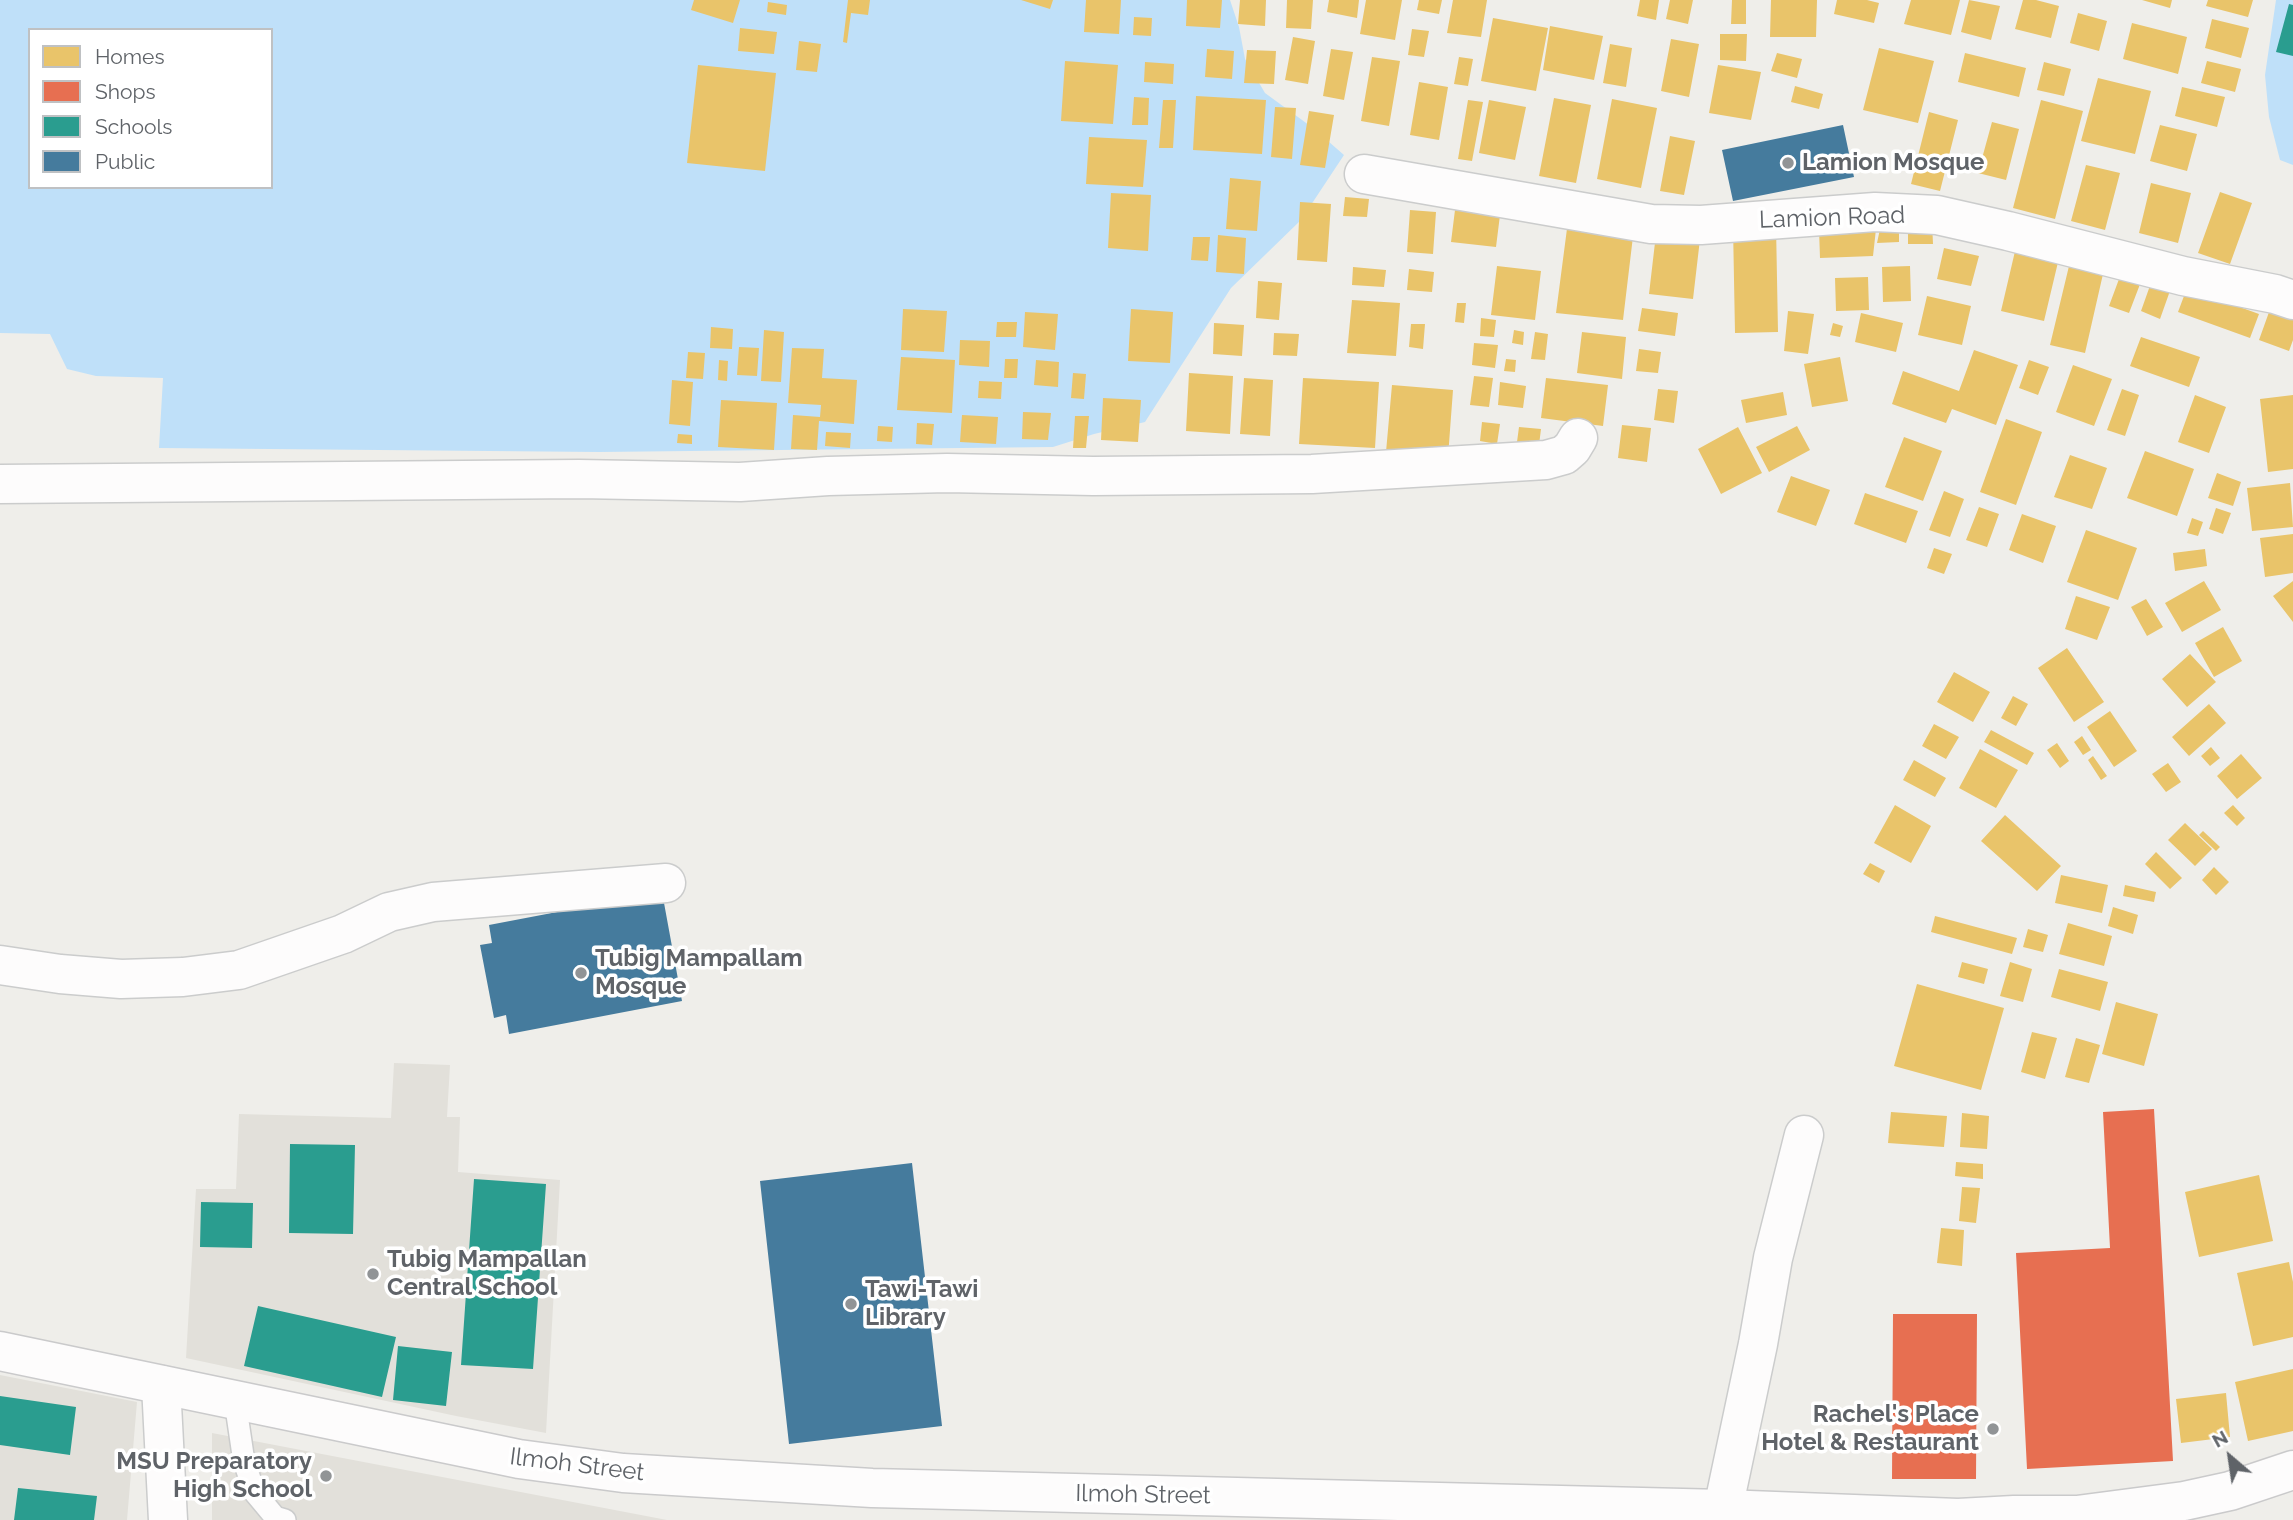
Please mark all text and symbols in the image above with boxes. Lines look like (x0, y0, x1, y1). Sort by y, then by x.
legend (28, 28, 273, 189)
text: Homes (95, 44, 165, 69)
text: Shops (95, 79, 156, 104)
text: Schools (95, 114, 172, 139)
text: Public (95, 149, 155, 174)
place label: Lamion Mosque (1802, 149, 1984, 177)
marker: Lamion Mosque (1780, 155, 1796, 171)
street label: Lamion Road (1758, 201, 1906, 235)
place label: Tubig Mampallam Mosque (595, 945, 803, 1001)
marker: Tubig Mampallam Mosque (573, 965, 589, 981)
place label: Tubig Mampallan Central School (387, 1246, 587, 1302)
marker: Tubig Mampallan Central School (365, 1266, 381, 1282)
place label: Tawi-Tawi Library (865, 1276, 978, 1332)
marker: Tawi-Tawi Library (843, 1296, 859, 1312)
place label: Rachel's Place Hotel & Restaurant (1761, 1401, 1979, 1457)
marker: Rachel's Place Hotel & Restaurant (1985, 1421, 2001, 1437)
north arrow (2195, 1422, 2265, 1492)
text: N (2208, 1425, 2231, 1452)
street label: Ilmoh Street (508, 1442, 646, 1488)
place label: MSU Preparatory High School (116, 1448, 312, 1504)
marker: MSU Preparatory High School (318, 1468, 334, 1484)
street label: Ilmoh Street (1075, 1479, 1211, 1511)

